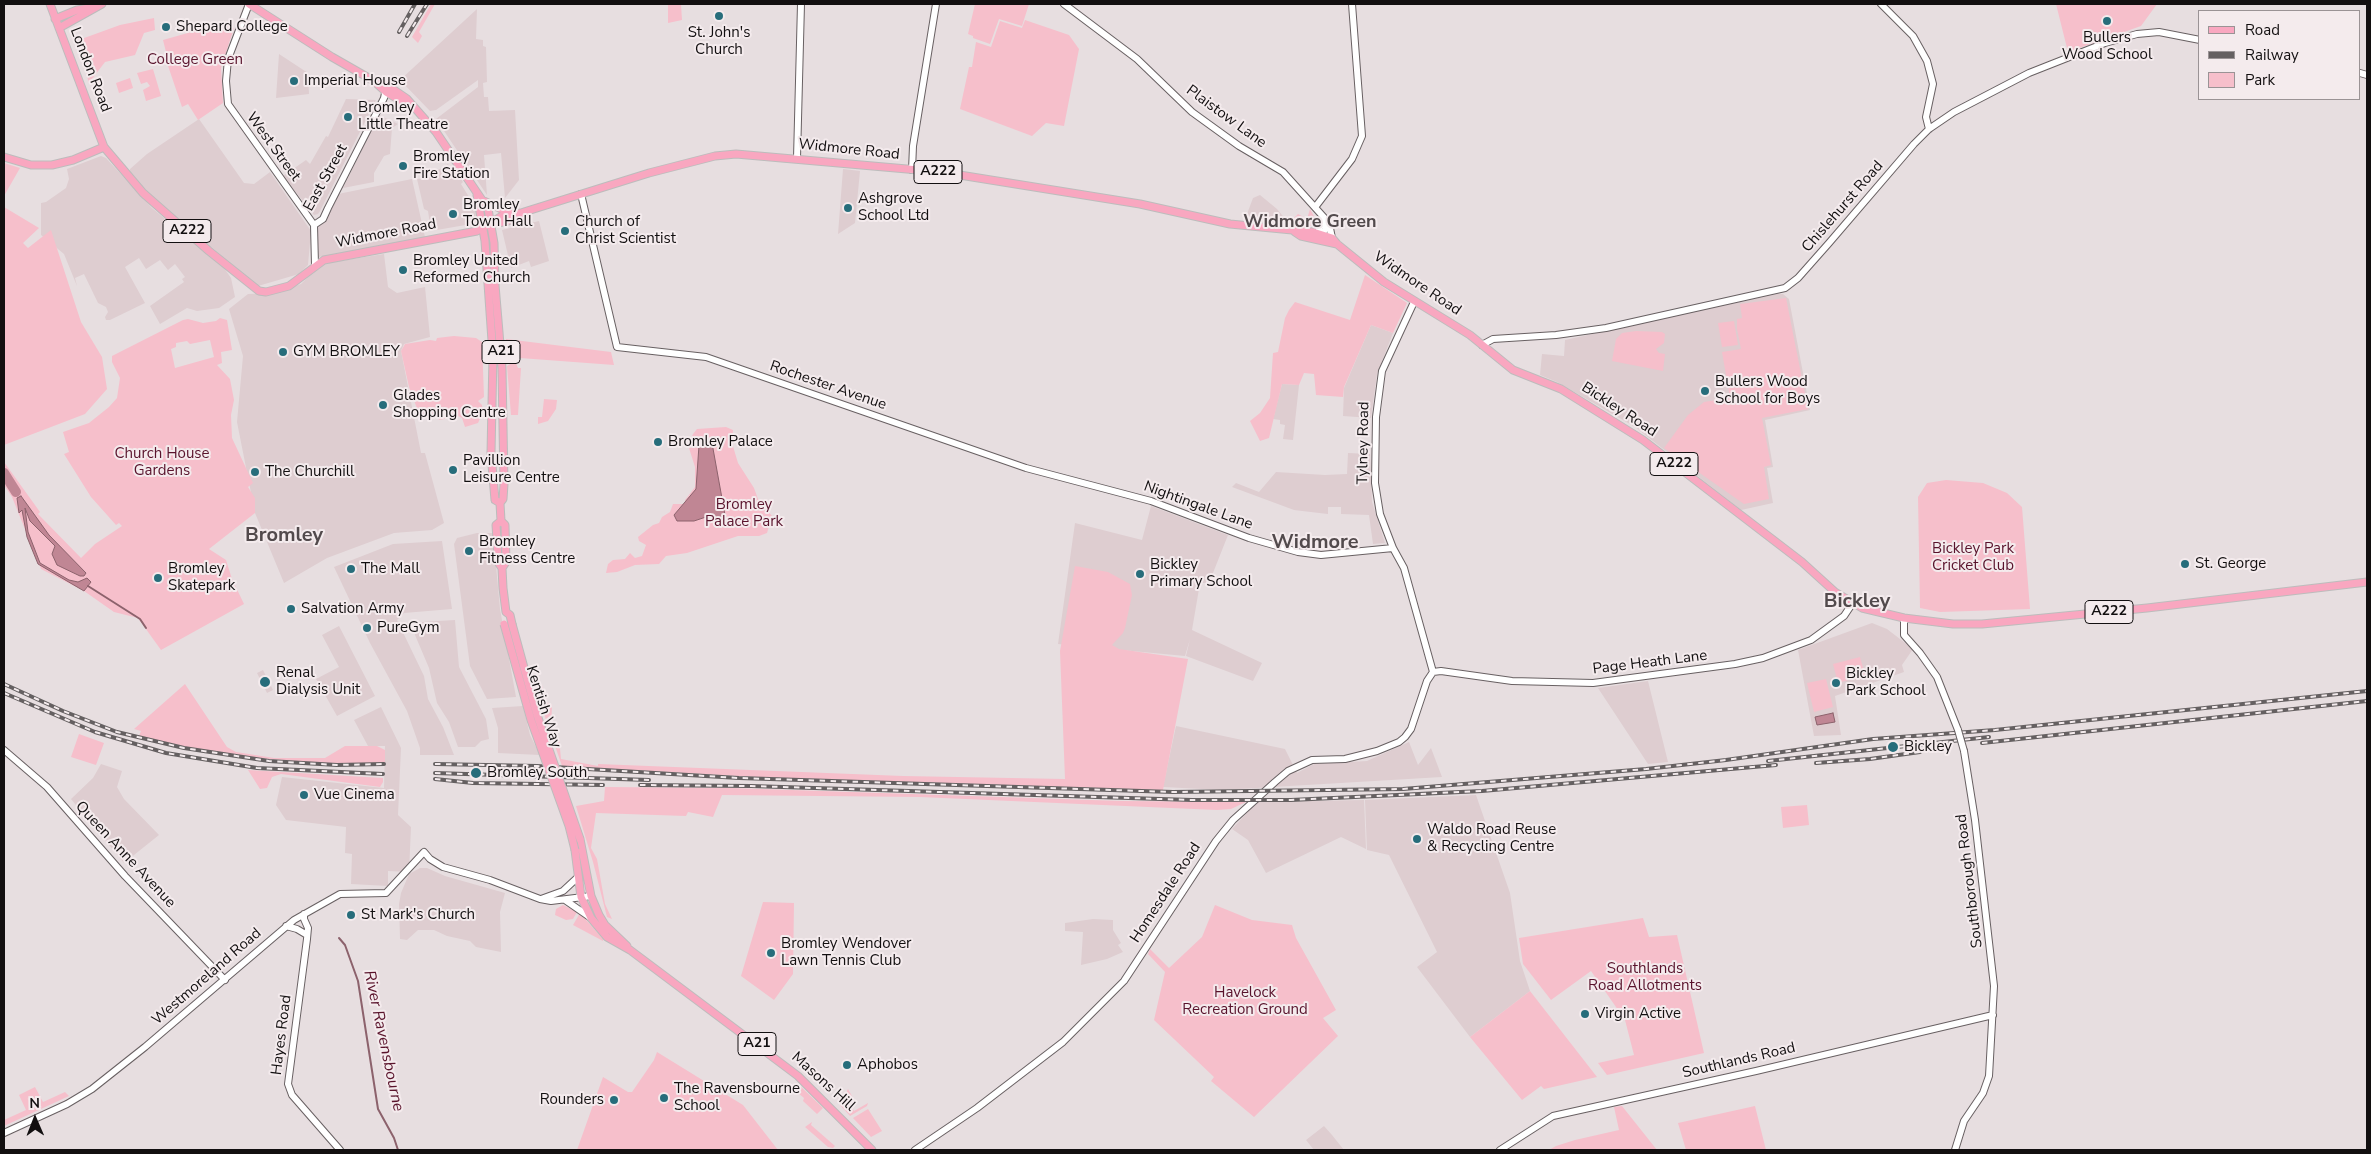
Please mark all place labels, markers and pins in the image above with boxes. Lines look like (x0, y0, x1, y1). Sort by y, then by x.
marker: St. John's Church (713, 10, 725, 22)
marker: Bullers Wood School (2101, 15, 2113, 27)
place label: Shepard College (176, 18, 288, 36)
marker: Shepard College (160, 21, 172, 33)
place label: St. John's Church (688, 24, 750, 59)
place label: Bullers Wood School (2062, 29, 2152, 64)
place label: Imperial House (304, 72, 406, 90)
marker: Imperial House (288, 75, 300, 87)
place label: Bromley Little Theatre (358, 99, 448, 134)
marker: Bromley Little Theatre (342, 111, 354, 123)
place label: Bromley Fire Station (413, 148, 490, 183)
marker: Bromley Fire Station (397, 160, 409, 172)
place label: Ashgrove School Ltd (858, 190, 929, 225)
place label: Bromley Town Hall (463, 196, 532, 231)
marker: Ashgrove School Ltd (842, 202, 854, 214)
marker: Bromley Town Hall (447, 208, 459, 220)
place label: Church of Christ Scientist (575, 213, 676, 248)
marker: Church of Christ Scientist (559, 225, 571, 237)
place label: Bromley United Reformed Church (413, 252, 531, 287)
marker: Bromley United Reformed Church (397, 264, 409, 276)
place label: GYM BROMLEY (293, 343, 400, 361)
marker: GYM BROMLEY (277, 346, 289, 358)
place label: Bullers Wood School for Boys (1715, 373, 1820, 408)
marker: Bullers Wood School for Boys (1699, 385, 1711, 397)
place label: Glades Shopping Centre (393, 387, 506, 422)
marker: Glades Shopping Centre (377, 399, 389, 411)
place label: Bromley Palace (668, 433, 773, 451)
marker: Bromley Palace (652, 436, 664, 448)
place label: Pavillion Leisure Centre (463, 452, 560, 487)
place label: The Churchill (265, 463, 355, 481)
marker: Pavillion Leisure Centre (447, 464, 459, 476)
marker: The Churchill (249, 466, 261, 478)
place label: Bromley Fitness Centre (479, 533, 575, 568)
marker: Bromley Fitness Centre (463, 545, 475, 557)
place label: St. George (2195, 555, 2266, 573)
place label: Bickley Primary School (1150, 556, 1252, 591)
marker: St. George (2179, 558, 2191, 570)
place label: Bromley Skatepark (168, 560, 235, 595)
place label: The Mall (361, 560, 420, 578)
marker: The Mall (345, 563, 357, 575)
marker: Bickley Primary School (1134, 568, 1146, 580)
marker: Bromley Skatepark (152, 572, 164, 584)
place label: Salvation Army (301, 600, 404, 618)
marker: Salvation Army (285, 603, 297, 615)
place label: PureGym (377, 619, 440, 637)
marker: PureGym (361, 622, 373, 634)
place label: Renal Dialysis Unit (276, 664, 360, 699)
place label: Bickley Park School (1846, 665, 1926, 700)
marker: Renal Dialysis Unit (258, 675, 272, 689)
marker: Bickley Park School (1830, 677, 1842, 689)
place label: Bickley (1904, 738, 1952, 756)
marker: Bickley (1886, 740, 1900, 754)
place label: Bromley South (487, 764, 587, 782)
marker: Bromley South (469, 766, 483, 780)
place label: Vue Cinema (314, 786, 395, 804)
marker: Vue Cinema (298, 789, 310, 801)
place label: Waldo Road Reuse & Recycling Centre (1427, 821, 1556, 856)
marker: Waldo Road Reuse & Recycling Centre (1411, 833, 1423, 845)
place label: St Mark's Church (361, 906, 475, 924)
marker: St Mark's Church (345, 909, 357, 921)
place label: Bromley Wendover Lawn Tennis Club (781, 935, 911, 970)
marker: Bromley Wendover Lawn Tennis Club (765, 947, 777, 959)
place label: Virgin Active (1595, 1005, 1681, 1023)
marker: Virgin Active (1579, 1008, 1591, 1020)
place label: Aphobos (857, 1056, 918, 1074)
marker: Aphobos (841, 1059, 853, 1071)
place label: The Ravensbourne School (674, 1080, 800, 1115)
place label: Rounders (540, 1091, 604, 1109)
marker: The Ravensbourne School (658, 1092, 670, 1104)
marker: Rounders (608, 1094, 620, 1106)

